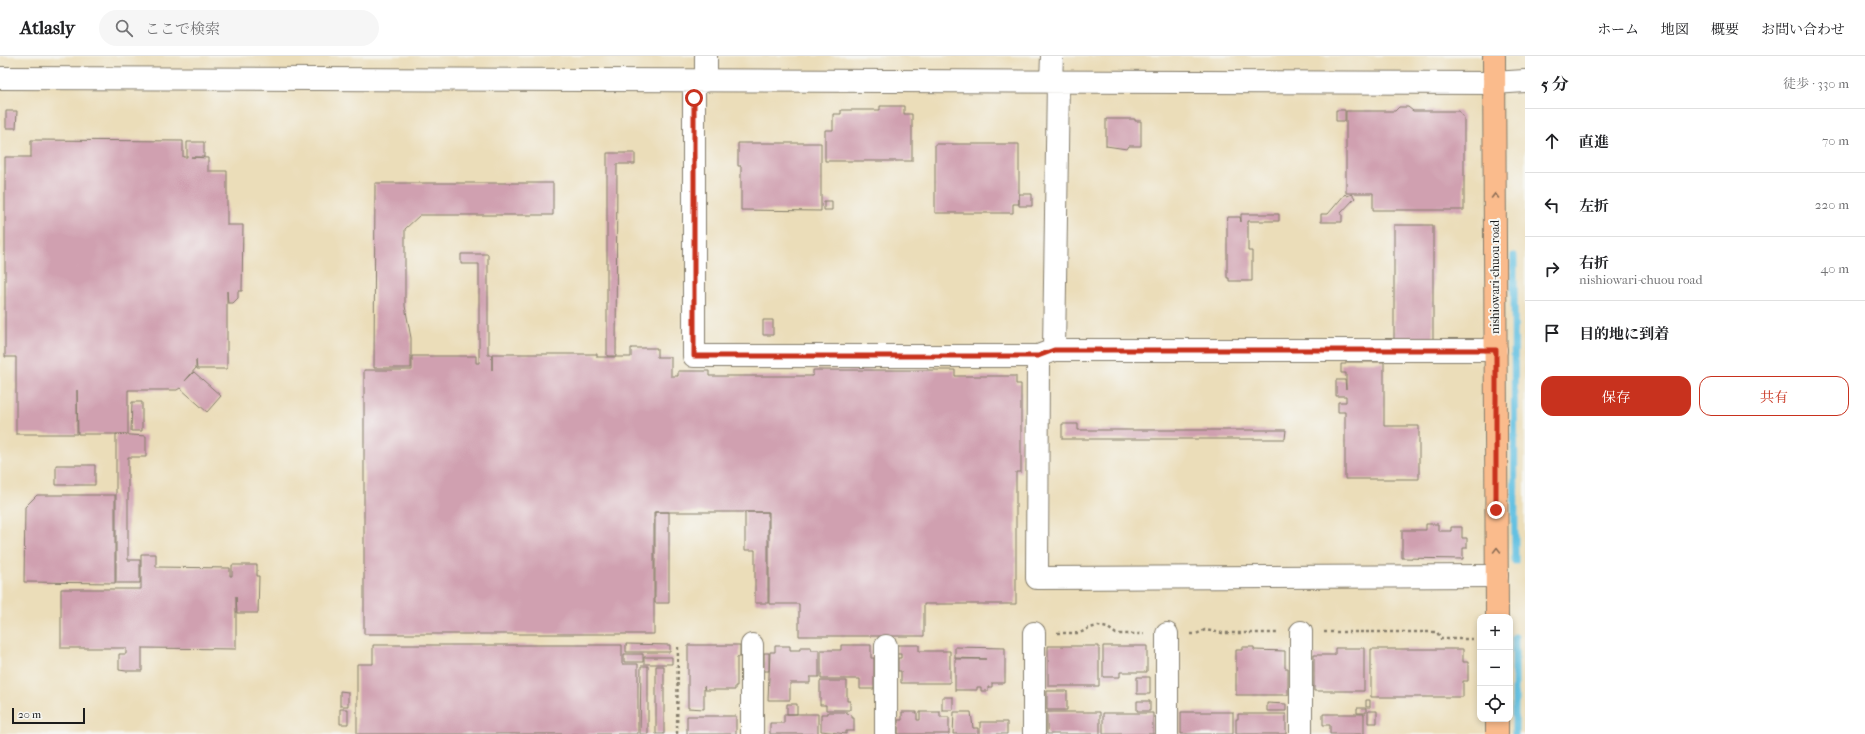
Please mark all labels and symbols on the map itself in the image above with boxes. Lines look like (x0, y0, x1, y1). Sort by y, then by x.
route start (685, 89, 703, 107)
one-way arrow (1491, 193, 1499, 199)
street label: nishiowari-chuou road (1488, 219, 1502, 334)
route end (1487, 501, 1505, 519)
one-way arrow (1493, 547, 1501, 553)
scale bar (12, 706, 85, 725)

